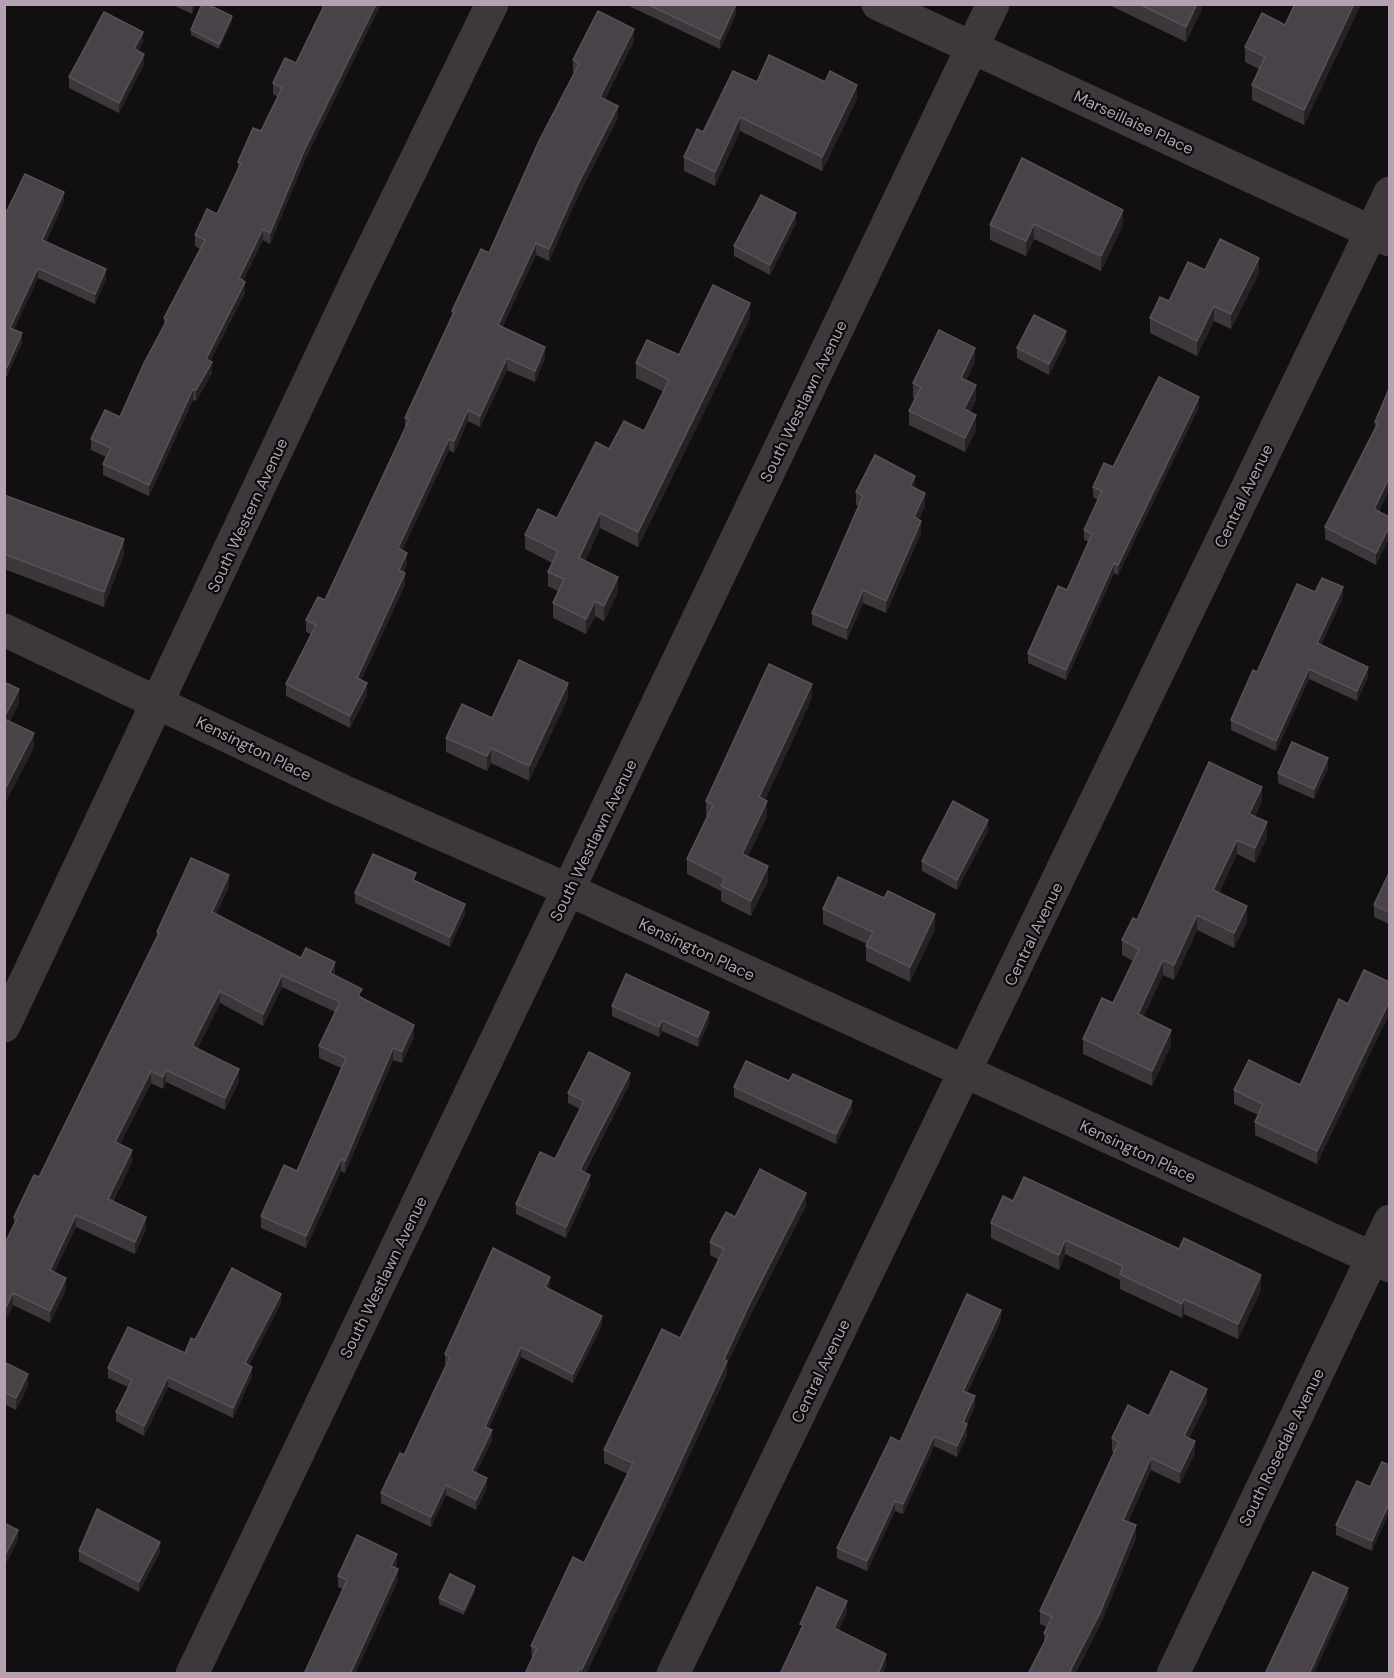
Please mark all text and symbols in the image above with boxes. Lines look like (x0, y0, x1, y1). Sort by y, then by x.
street label: Marseillaise Place (1070, 85, 1197, 159)
street label: South Westlawn Avenue (755, 317, 852, 486)
street label: South Western Avenue (202, 435, 292, 596)
street label: Central Avenue (1209, 441, 1278, 552)
street label: Kensington Place (193, 711, 315, 785)
street label: South Westlawn Avenue (545, 756, 642, 925)
street label: Central Avenue (999, 879, 1068, 990)
street label: Kensington Place (635, 913, 758, 986)
street label: Kensington Place (1076, 1115, 1199, 1188)
street label: South Westlawn Avenue (335, 1193, 432, 1362)
street label: Central Avenue (786, 1316, 855, 1427)
street label: South Rosedale Avenue (1234, 1365, 1329, 1530)

